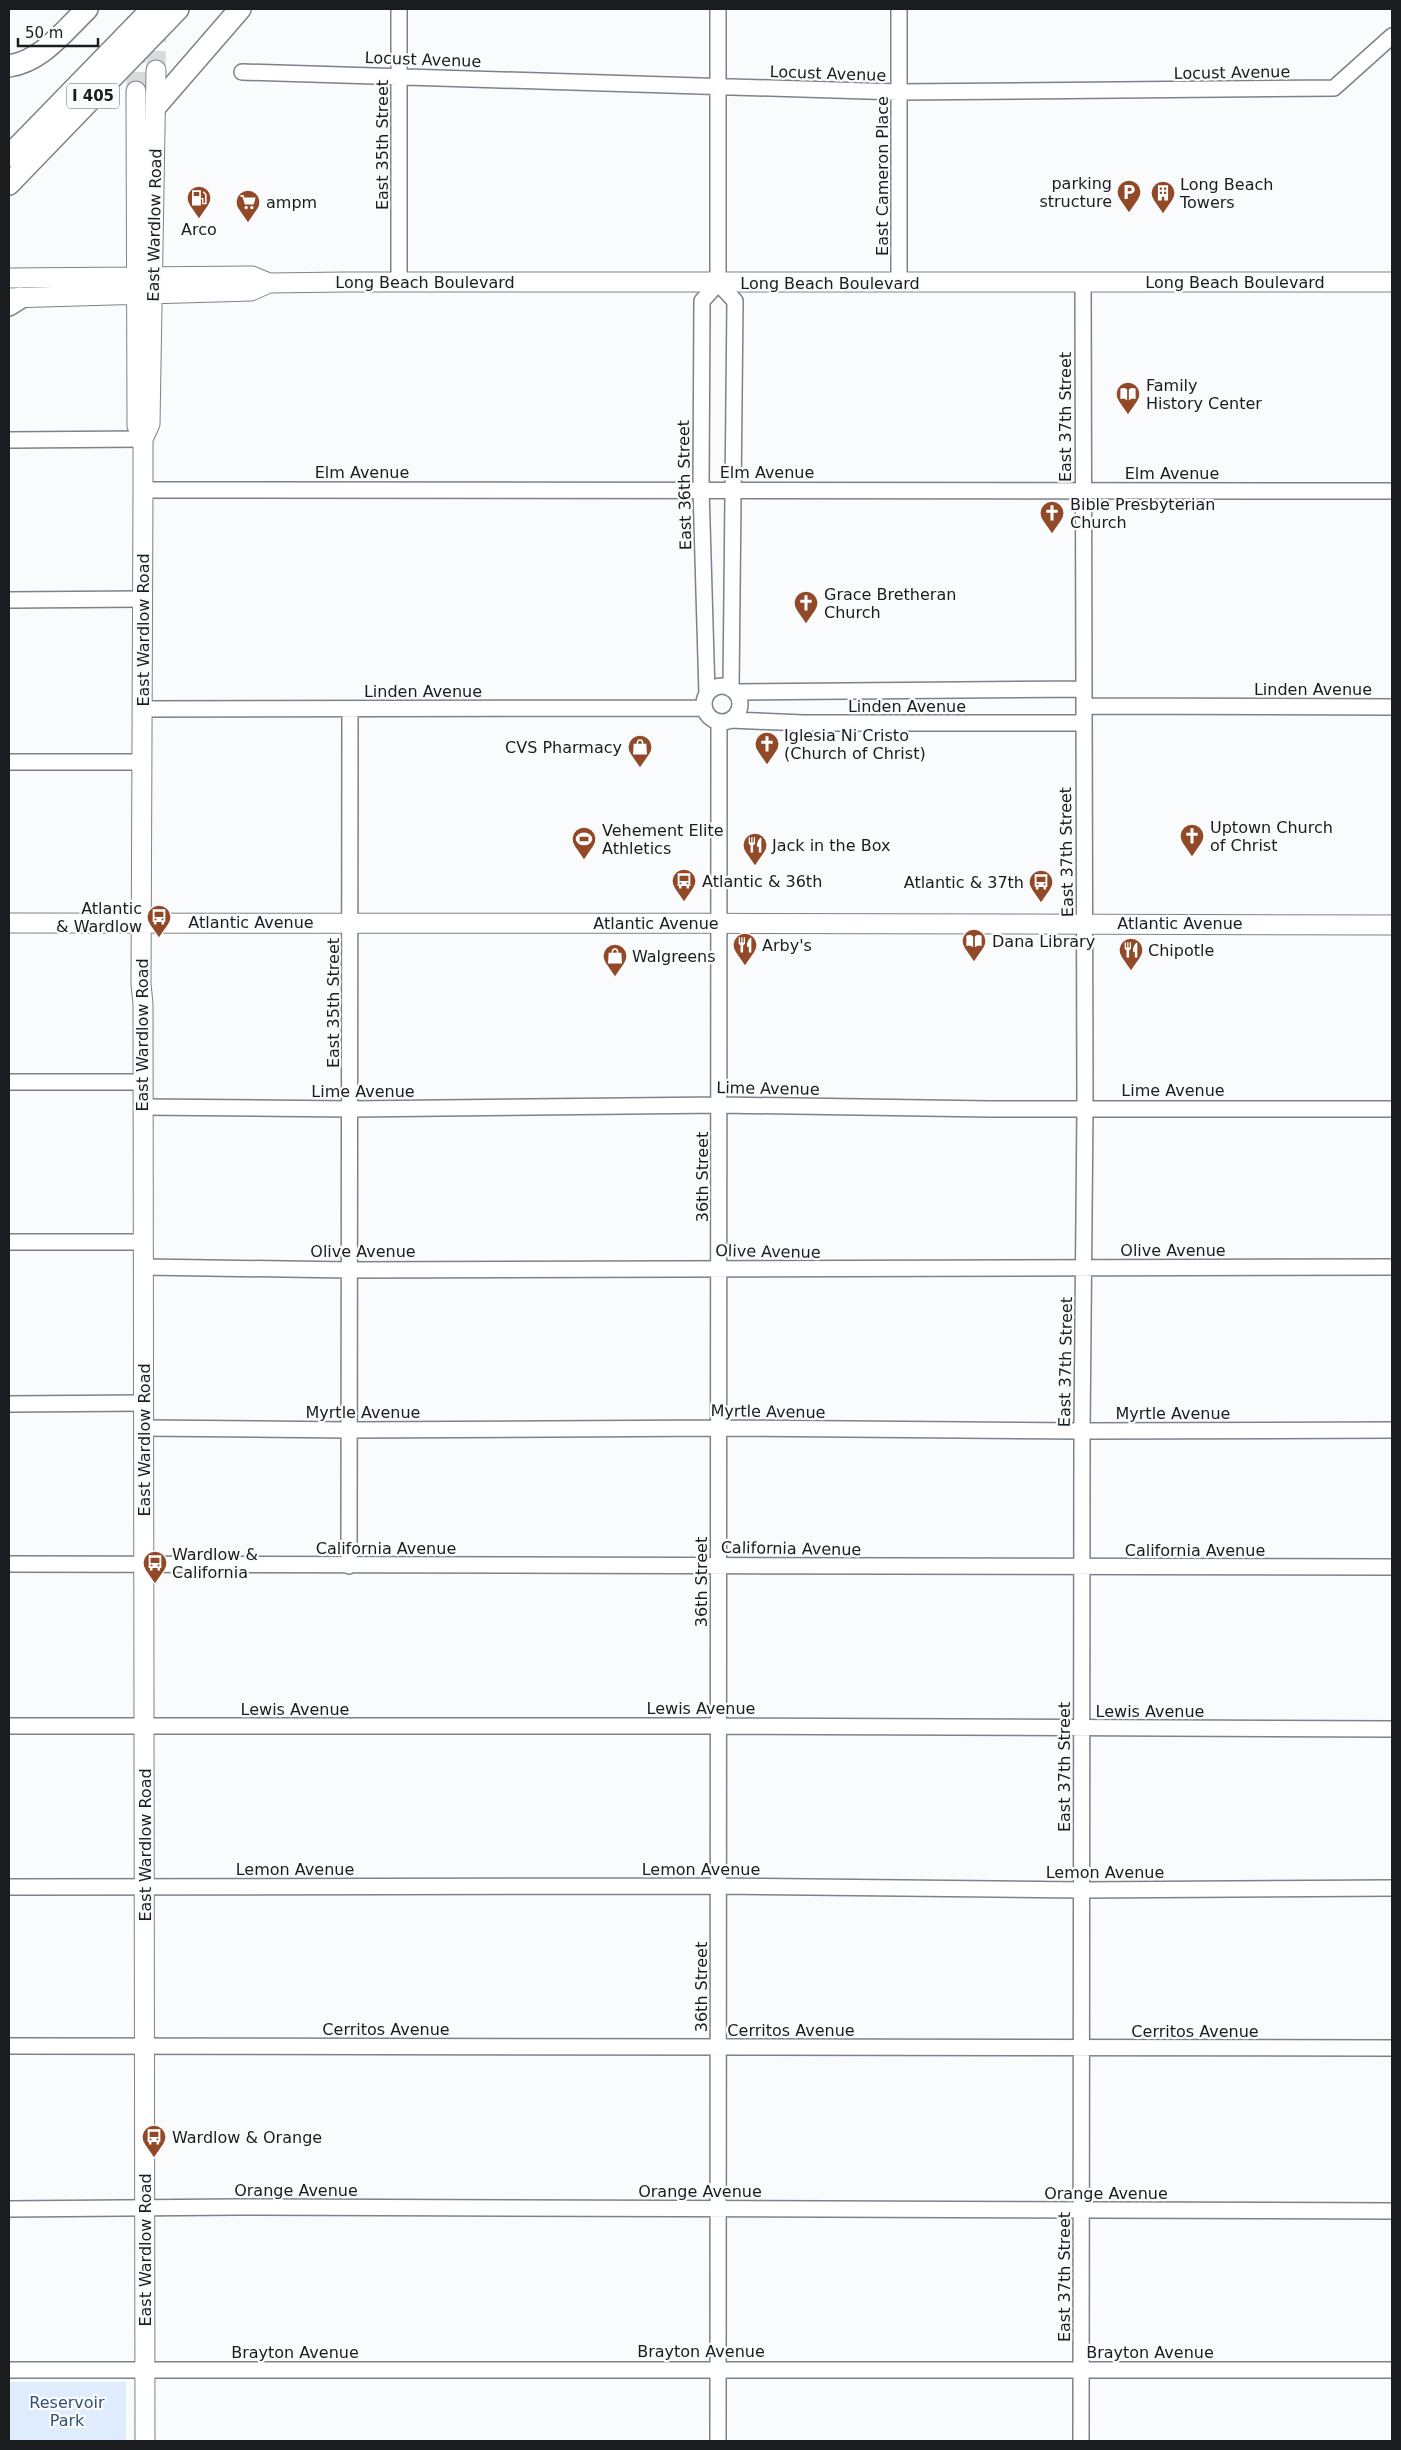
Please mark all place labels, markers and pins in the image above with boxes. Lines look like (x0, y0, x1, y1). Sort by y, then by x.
place label: parking structure (1039, 174, 1112, 211)
place label: Long Beach Towers (1179, 175, 1273, 212)
parking icon: parking structure (1116, 179, 1142, 213)
building icon: Long Beach Towers (1150, 180, 1176, 214)
fuel station icon: Arco (186, 185, 212, 219)
supermarket icon: ampm (235, 189, 261, 223)
place label: ampm (266, 193, 317, 212)
place label: Arco (181, 220, 217, 239)
place label: Family History Center (1146, 376, 1262, 413)
library icon: Family History Center (1115, 381, 1141, 415)
place label: Bible Presbyterian Church (1070, 495, 1215, 532)
church icon: Bible Presbyterian Church (1039, 500, 1065, 534)
place label: Grace Bretheran Church (824, 585, 956, 622)
church icon: Grace Bretheran Church (793, 590, 819, 624)
place label: Iglesia Ni Cristo (Church of Christ) (784, 726, 926, 763)
church icon: Iglesia Ni Cristo (Church of Christ) (754, 731, 780, 765)
shop icon: CVS Pharmacy (627, 734, 653, 768)
place label: CVS Pharmacy (505, 738, 622, 757)
place label: Uptown Church of Christ (1210, 818, 1333, 855)
place label: Vehement Elite Athletics (602, 821, 724, 858)
church icon: Uptown Church of Christ (1179, 823, 1205, 857)
sports icon: Vehement Elite Athletics (571, 826, 597, 860)
restaurant icon: Jack in the Box (742, 832, 768, 866)
place label: Jack in the Box (771, 836, 890, 855)
bus stop icon: Atlantic & 36th (671, 868, 697, 902)
bus stop icon: Atlantic & 37th (1028, 869, 1054, 903)
place label: Atlantic & 36th (702, 872, 822, 891)
place label: Atlantic & 37th (904, 873, 1024, 892)
place label: Atlantic & Wardlow (56, 899, 142, 936)
bus stop icon: Atlantic & Wardlow (146, 904, 172, 938)
library icon: Dana Library (961, 928, 987, 962)
restaurant icon: Arby's (732, 932, 758, 966)
place label: Dana Library (992, 932, 1095, 951)
place label: Arby's (762, 936, 812, 955)
restaurant icon: Chipotle (1118, 937, 1144, 971)
place label: Chipotle (1148, 941, 1214, 960)
shop icon: Walgreens (602, 943, 628, 977)
place label: Walgreens (632, 947, 716, 966)
place label: Wardlow & California (172, 1545, 258, 1582)
bus stop icon: Wardlow & California (142, 1550, 168, 1584)
bus stop icon: Wardlow & Orange (141, 2124, 167, 2158)
place label: Wardlow & Orange (172, 2128, 322, 2147)

